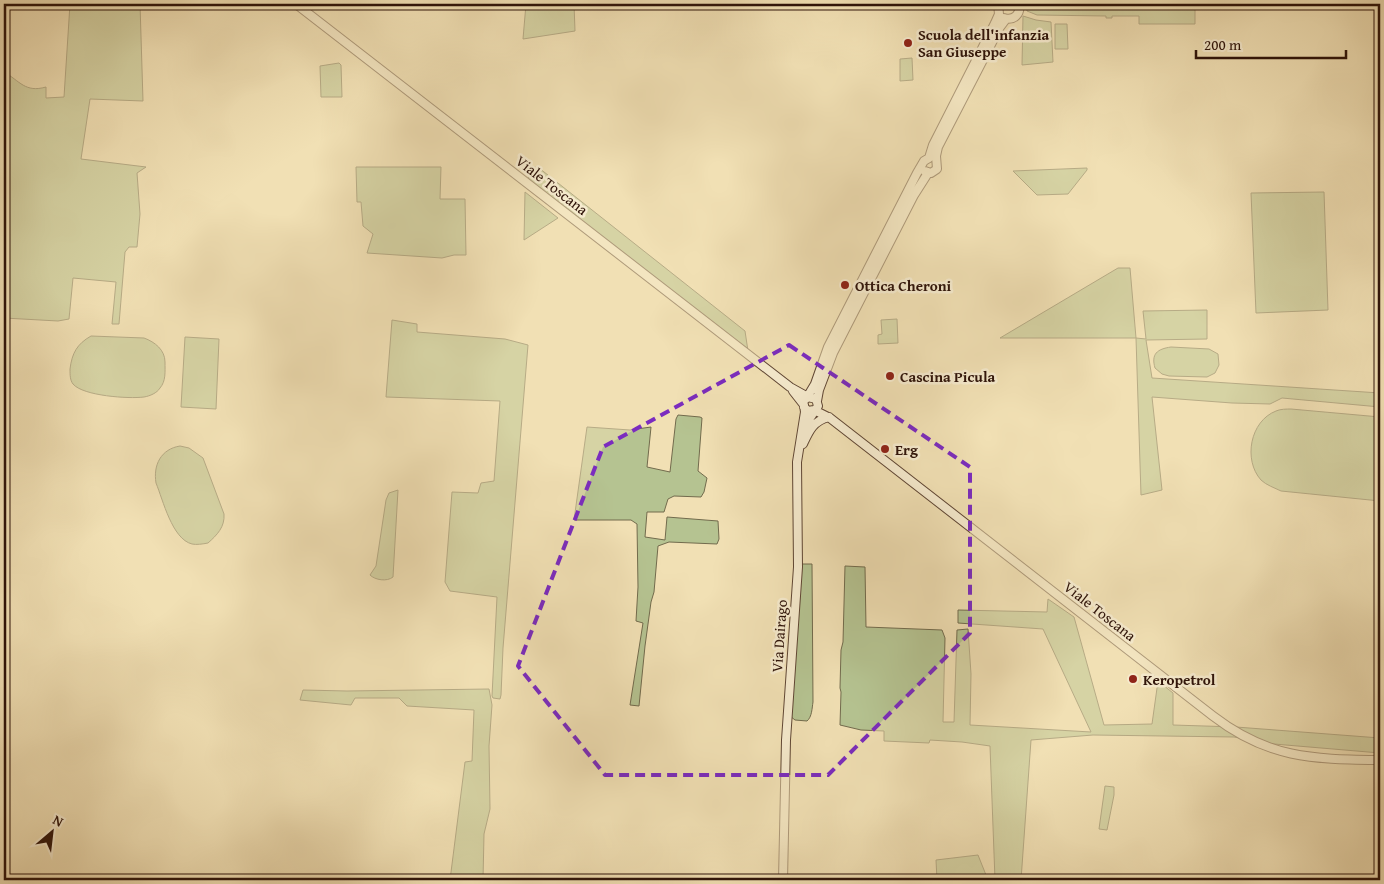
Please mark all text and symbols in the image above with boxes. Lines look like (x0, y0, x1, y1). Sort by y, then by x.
place label: Scuola dell'infanzia San Giuseppe (918, 24, 1050, 62)
scale bar (1196, 28, 1346, 60)
text: 200 m (1204, 34, 1242, 55)
marker: Scuola dell'infanzia San Giuseppe (902, 37, 914, 49)
street label: Viale Toscana (512, 150, 592, 220)
place label: Ottica Cheroni (855, 275, 952, 296)
marker: Ottica Cheroni (839, 279, 851, 291)
place label: Cascina Picula (900, 366, 996, 387)
marker: Cascina Picula (884, 370, 896, 382)
place label: Erg (895, 439, 918, 460)
marker: Erg (879, 443, 891, 455)
street label: Viale Toscana (1060, 576, 1140, 646)
street label: Via Dairago (766, 598, 792, 673)
place label: Keropetrol (1143, 669, 1216, 690)
marker: Keropetrol (1127, 673, 1139, 685)
north arrow (28, 806, 78, 856)
text: N (49, 809, 67, 832)

